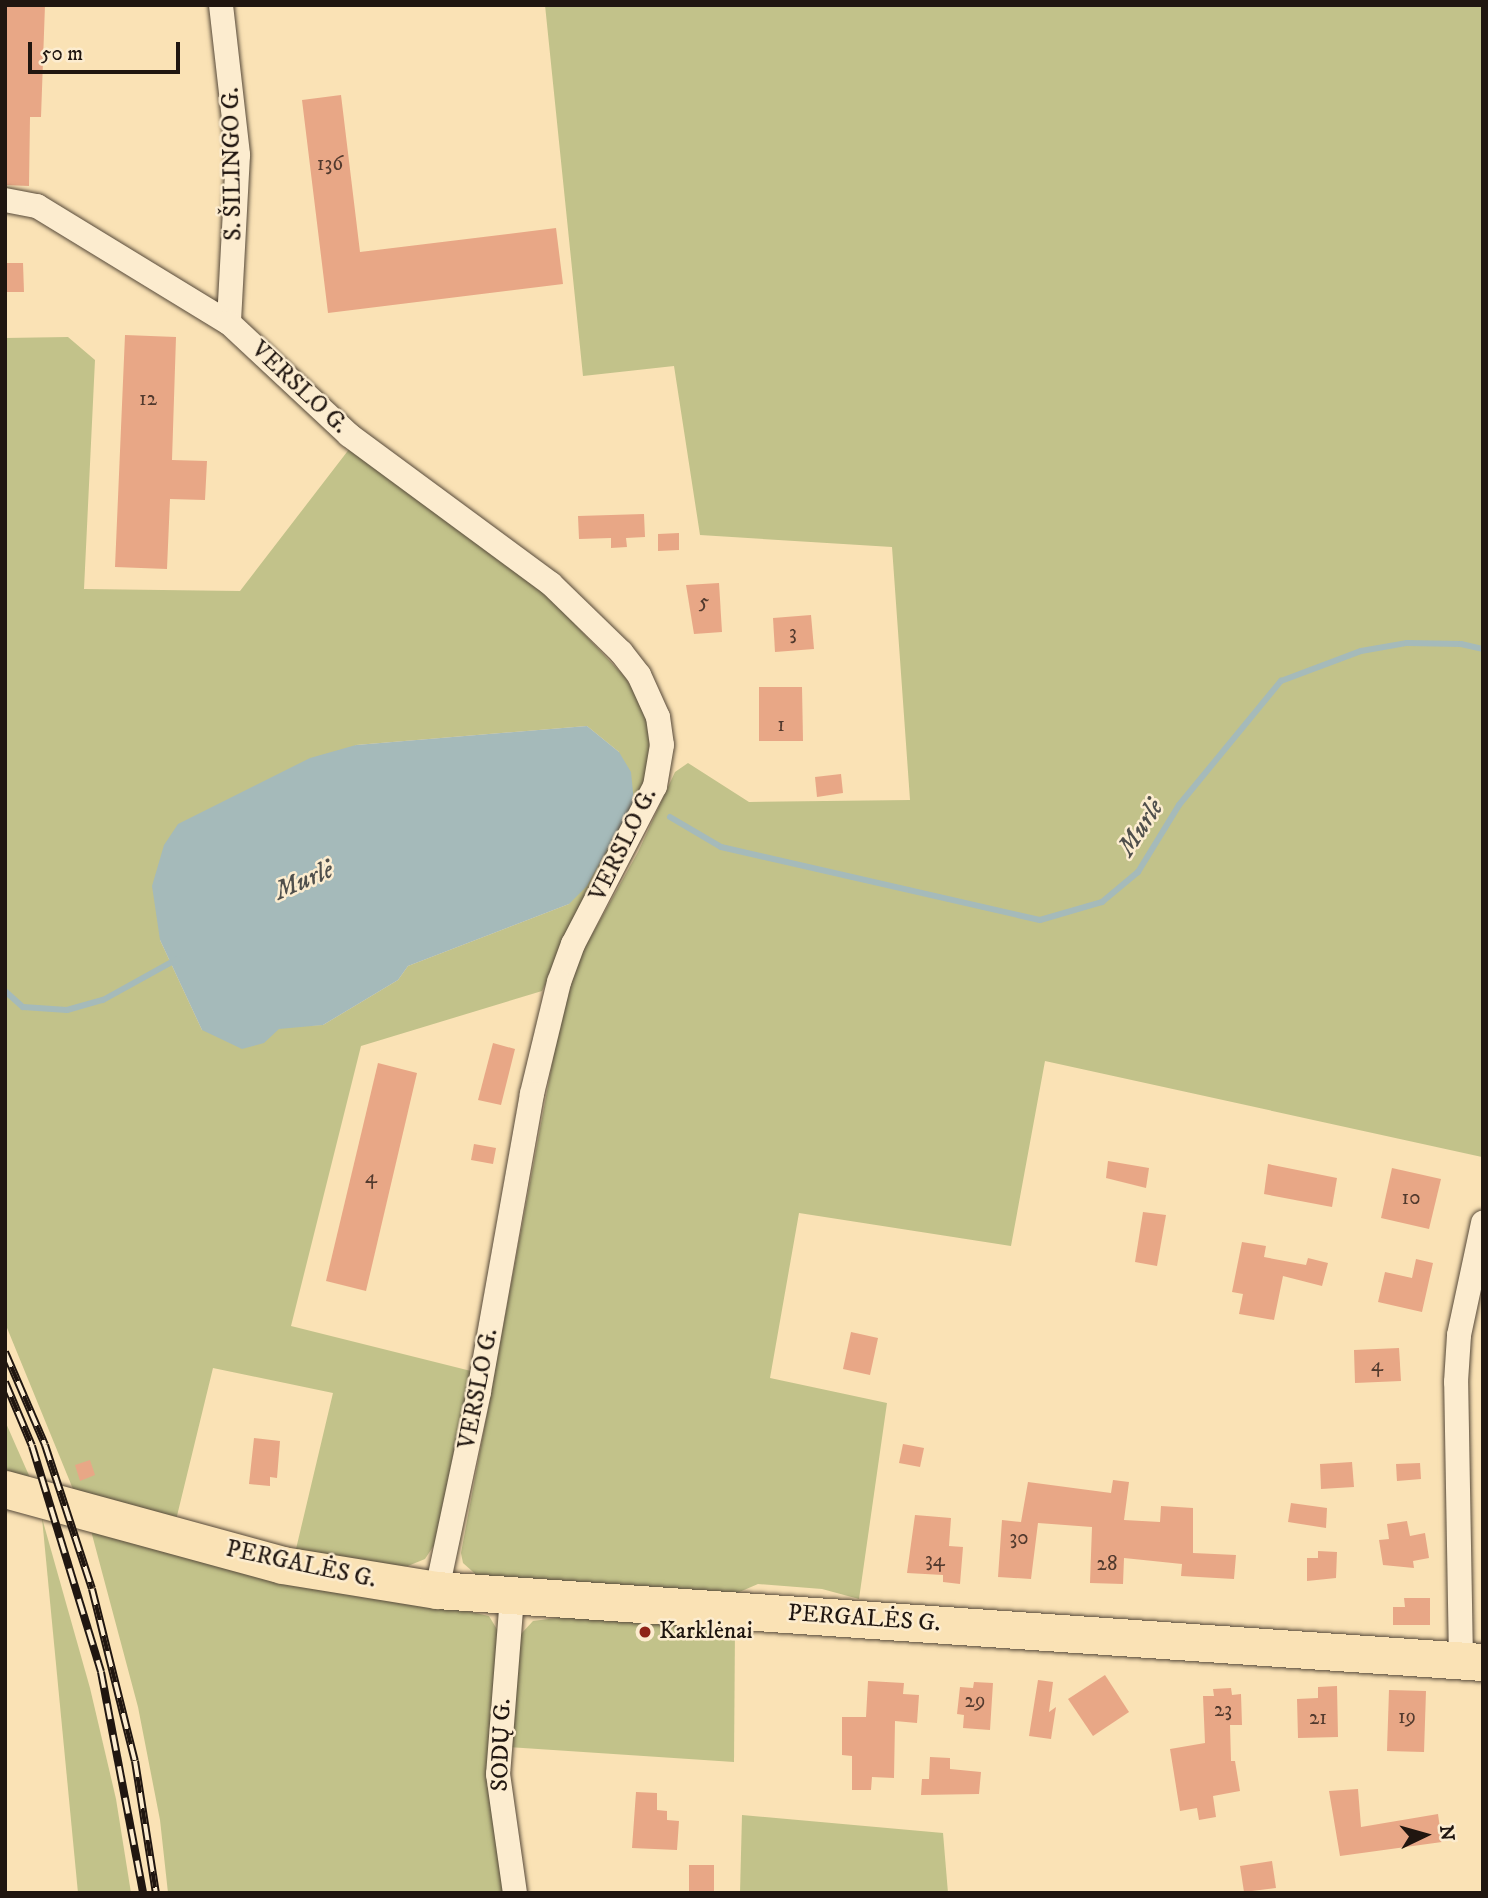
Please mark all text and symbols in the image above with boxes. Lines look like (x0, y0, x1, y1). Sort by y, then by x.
scale bar (32, 28, 184, 72)
text: 50 m (41, 41, 83, 67)
street label: S. ŠILINGO G. (217, 87, 249, 241)
house number: 136 (317, 151, 343, 177)
street label: VERSLO G. (244, 336, 354, 440)
house number: 12 (139, 386, 157, 412)
house number: 5 (699, 589, 709, 615)
house number: 3 (789, 620, 797, 646)
house number: 1 (777, 712, 785, 738)
street label: VERSLO G. (584, 784, 664, 906)
water label: Murlė (1111, 794, 1171, 862)
water label: Murlė (270, 854, 338, 908)
house number: 4 (365, 1164, 377, 1190)
house number: 10 (1402, 1185, 1420, 1211)
street label: VERSLO G. (453, 1326, 505, 1452)
house number: 4 (1371, 1352, 1383, 1378)
house number: 30 (1009, 1525, 1029, 1551)
street label: PERGALĖS G. (223, 1535, 379, 1595)
house number: 34 (925, 1547, 945, 1573)
house number: 28 (1097, 1551, 1117, 1577)
street label: PERGALĖS G. (787, 1599, 941, 1639)
place label: Karklėnai (659, 1618, 753, 1646)
marker: Karklėnai (637, 1624, 653, 1640)
house number: 29 (965, 1688, 985, 1714)
house number: 23 (1214, 1697, 1232, 1723)
street label: SODŲ G. (486, 1698, 518, 1792)
house number: 19 (1398, 1704, 1416, 1730)
house number: 21 (1309, 1705, 1327, 1731)
north arrow (1390, 1800, 1460, 1870)
text: N (1434, 1824, 1459, 1842)

